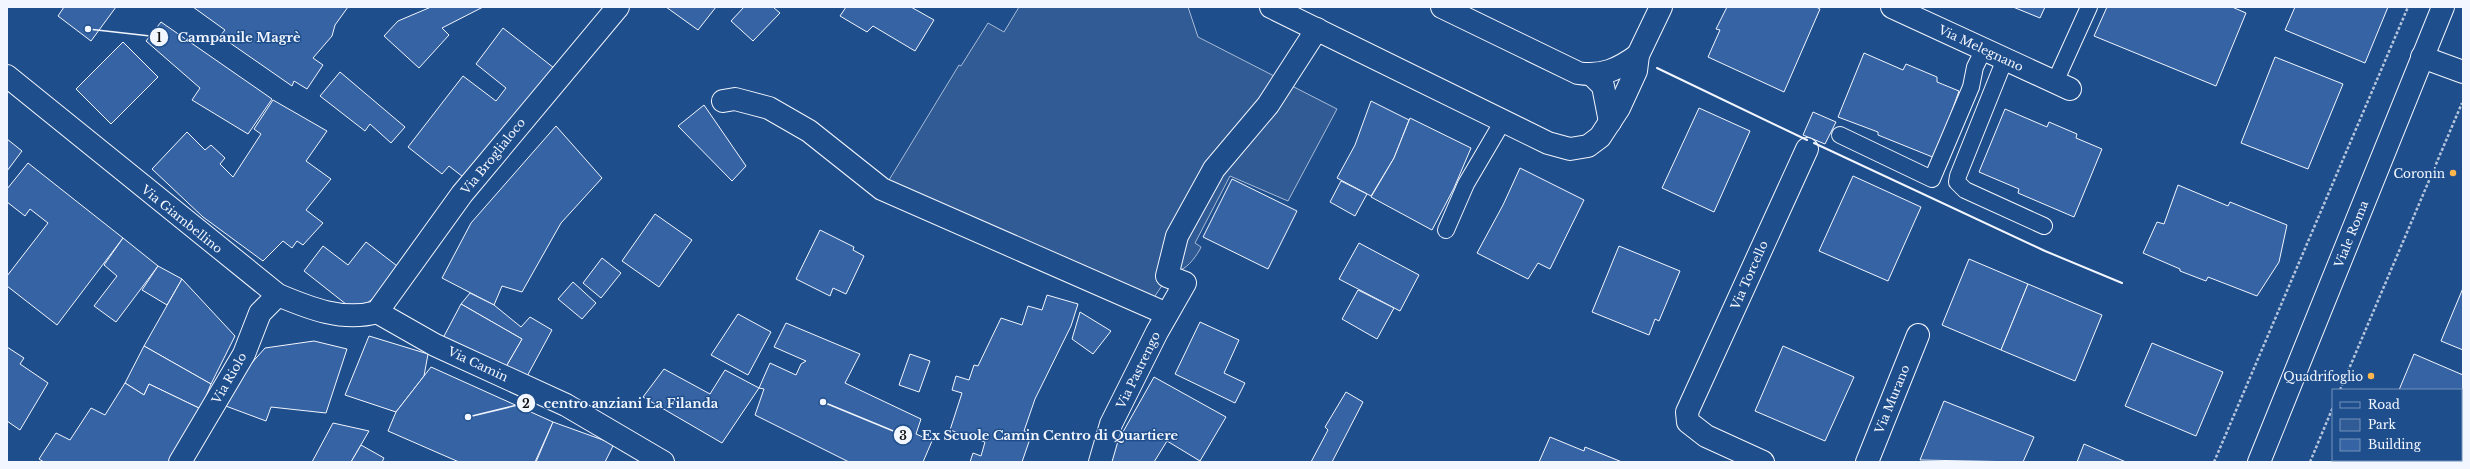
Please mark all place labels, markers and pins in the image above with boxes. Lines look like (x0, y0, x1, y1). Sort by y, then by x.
callout: Campanile Magrè (149, 25, 308, 50)
place label: Coronin (2393, 166, 2445, 181)
marker: Coronin (2448, 168, 2458, 178)
place label: Quadrifoglio (2283, 369, 2363, 384)
marker: Quadrifoglio (2366, 371, 2376, 381)
callout: centro anziani La Filanda (516, 391, 726, 416)
callout: Ex Scuole Camin Centro di Quartiere (893, 423, 1186, 448)

